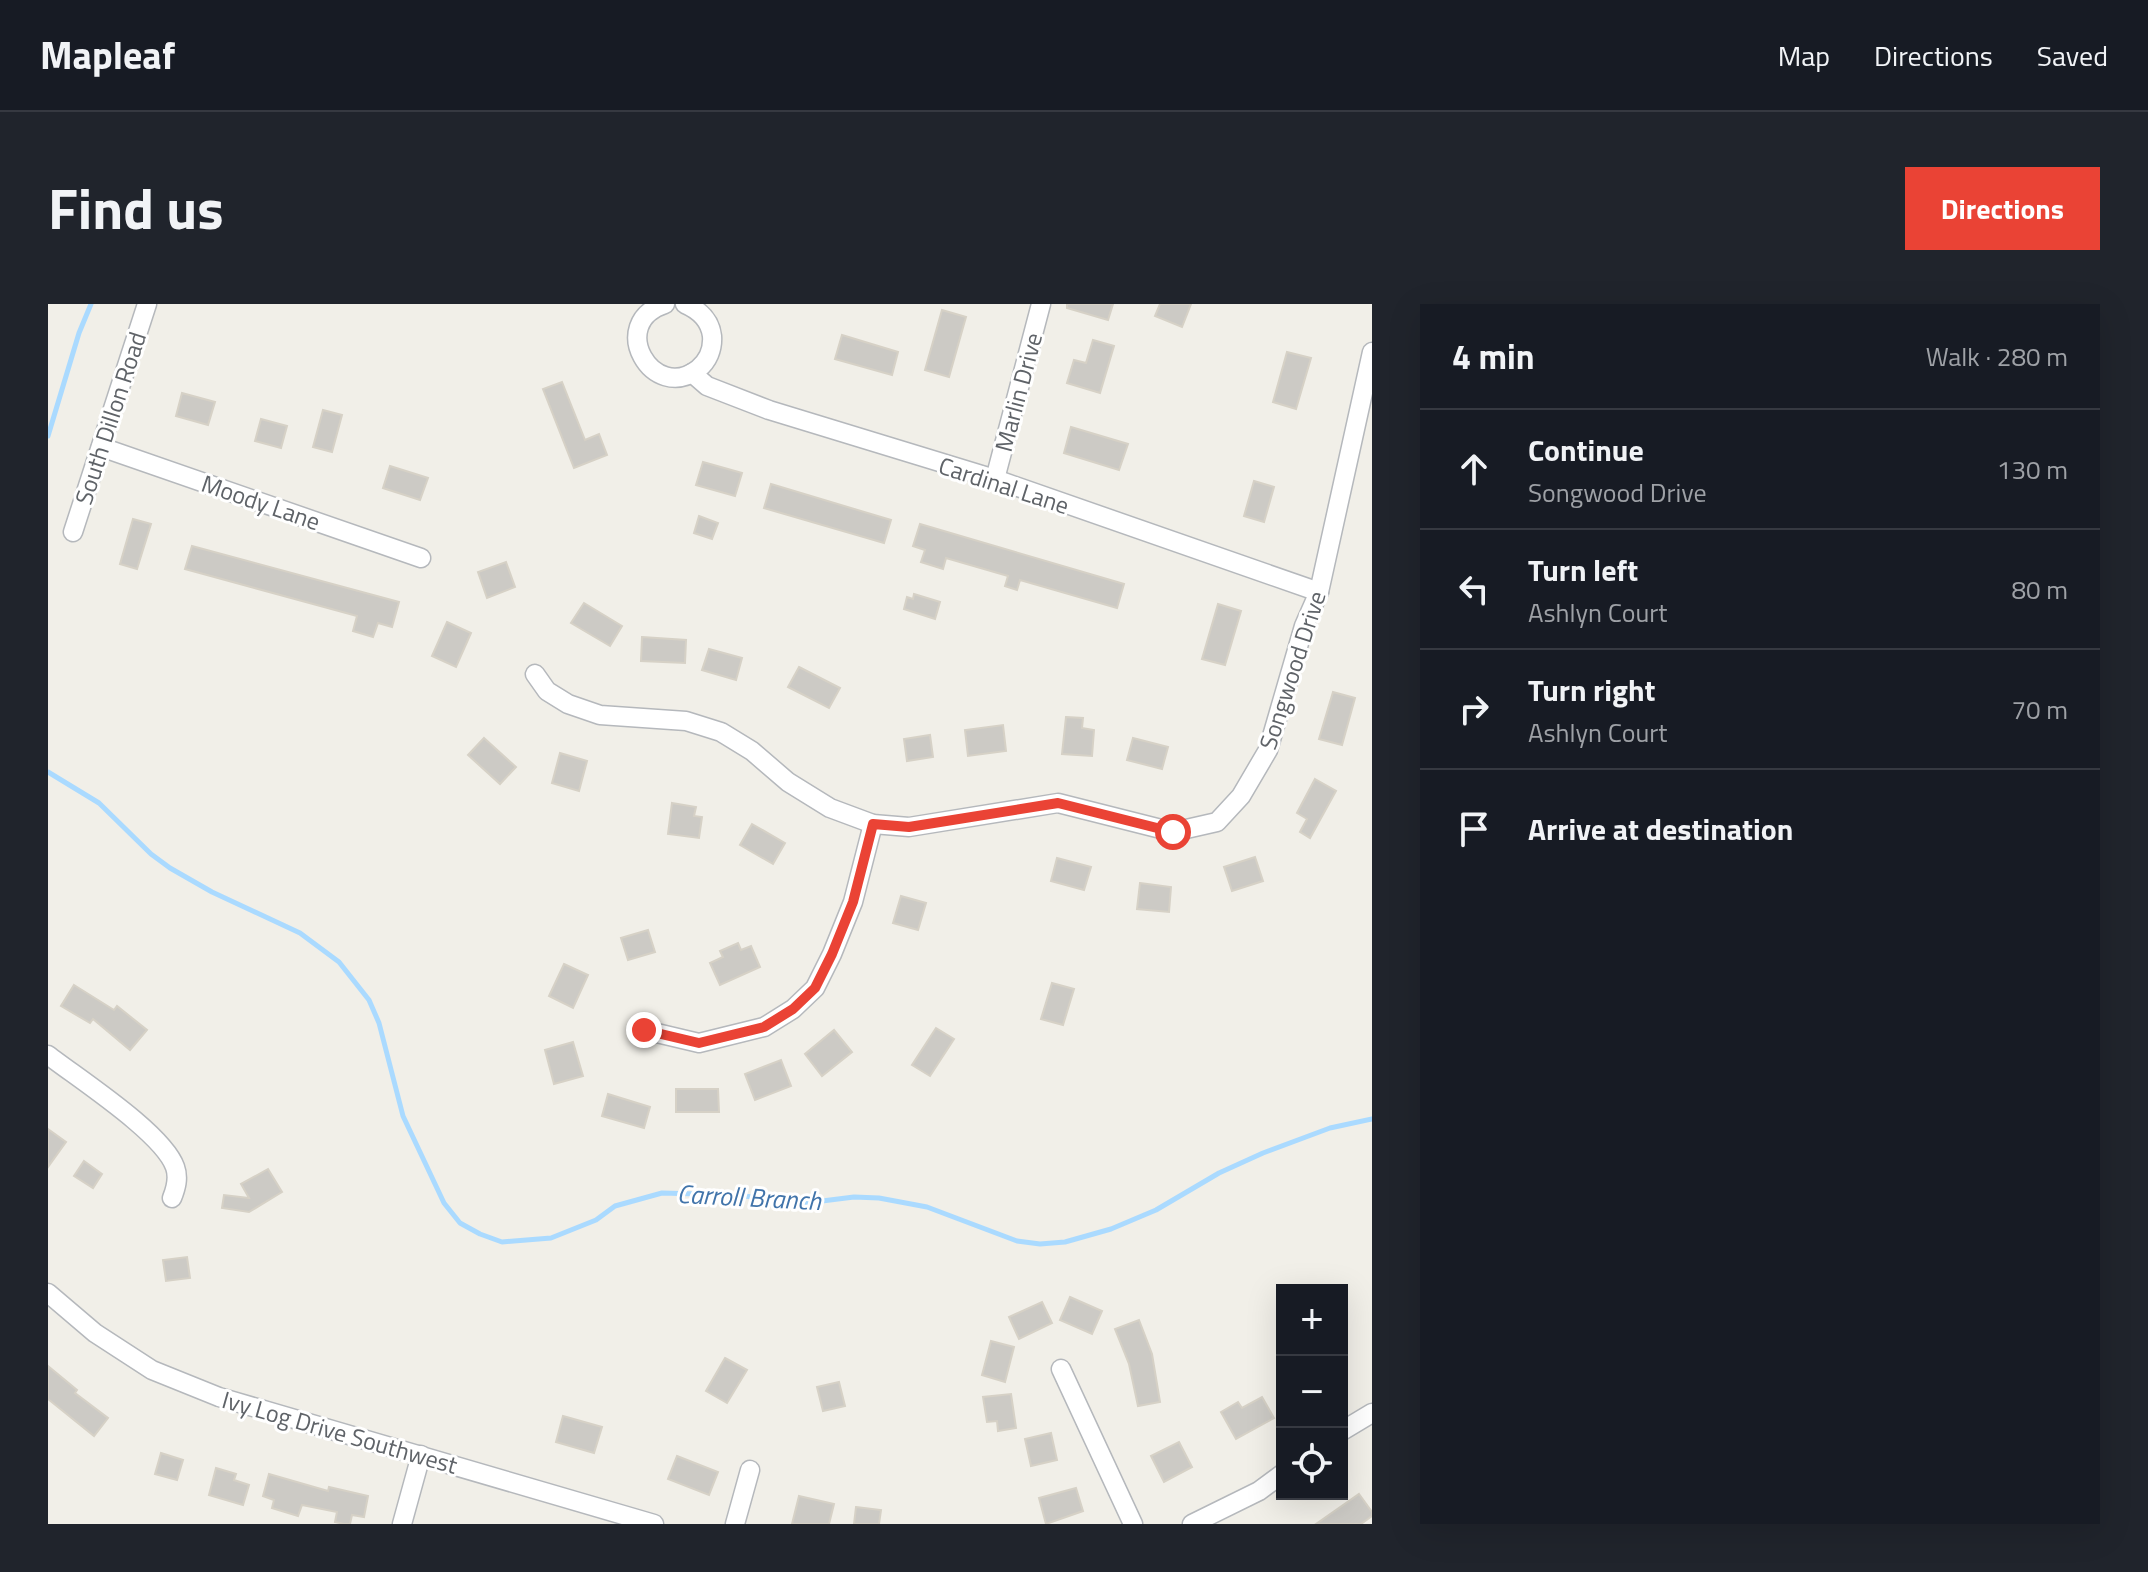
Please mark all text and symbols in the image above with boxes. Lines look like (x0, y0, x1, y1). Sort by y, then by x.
text: Mapleaf (40, 26, 175, 84)
text: Map (1778, 34, 1830, 77)
text: Directions (1874, 34, 1993, 77)
text: Saved (2037, 34, 2108, 77)
text: Find us (48, 166, 224, 251)
button: Directions (1905, 167, 2100, 250)
street label: South Dillon Road (65, 327, 155, 509)
street label: Marlin Drive (985, 328, 1051, 456)
text: 4 min (1452, 330, 1535, 382)
text: Walk · 280 m (1926, 337, 2068, 376)
text: Continue (1528, 427, 1644, 473)
street label: Cardinal Lane (934, 447, 1074, 523)
icon: ahead (1452, 447, 1496, 491)
text: 130 m (1997, 450, 2068, 489)
street label: Moody Lane (197, 465, 325, 539)
text: Songwood Drive (1528, 473, 1707, 512)
text: Turn left (1528, 547, 1638, 593)
icon: left (1452, 567, 1496, 611)
text: 80 m (2011, 570, 2068, 609)
street label: Songwood Drive (1249, 586, 1335, 754)
text: Ashlyn Court (1528, 593, 1667, 632)
text: Turn right (1528, 667, 1656, 713)
icon: right (1452, 687, 1496, 731)
text: 70 m (2011, 690, 2068, 729)
text: Ashlyn Court (1528, 713, 1667, 752)
text: Arrive at destination (1528, 806, 1793, 852)
icon: arrive (1452, 807, 1496, 851)
route start (1155, 814, 1191, 850)
route end (626, 1012, 662, 1048)
water label: Carroll Branch (676, 1174, 823, 1220)
map controls (1276, 1284, 1348, 1500)
button: + (1276, 1284, 1348, 1356)
button: − (1276, 1356, 1348, 1428)
street label: Ivy Log Drive Southwest (218, 1381, 462, 1483)
button: locate (1276, 1428, 1348, 1500)

